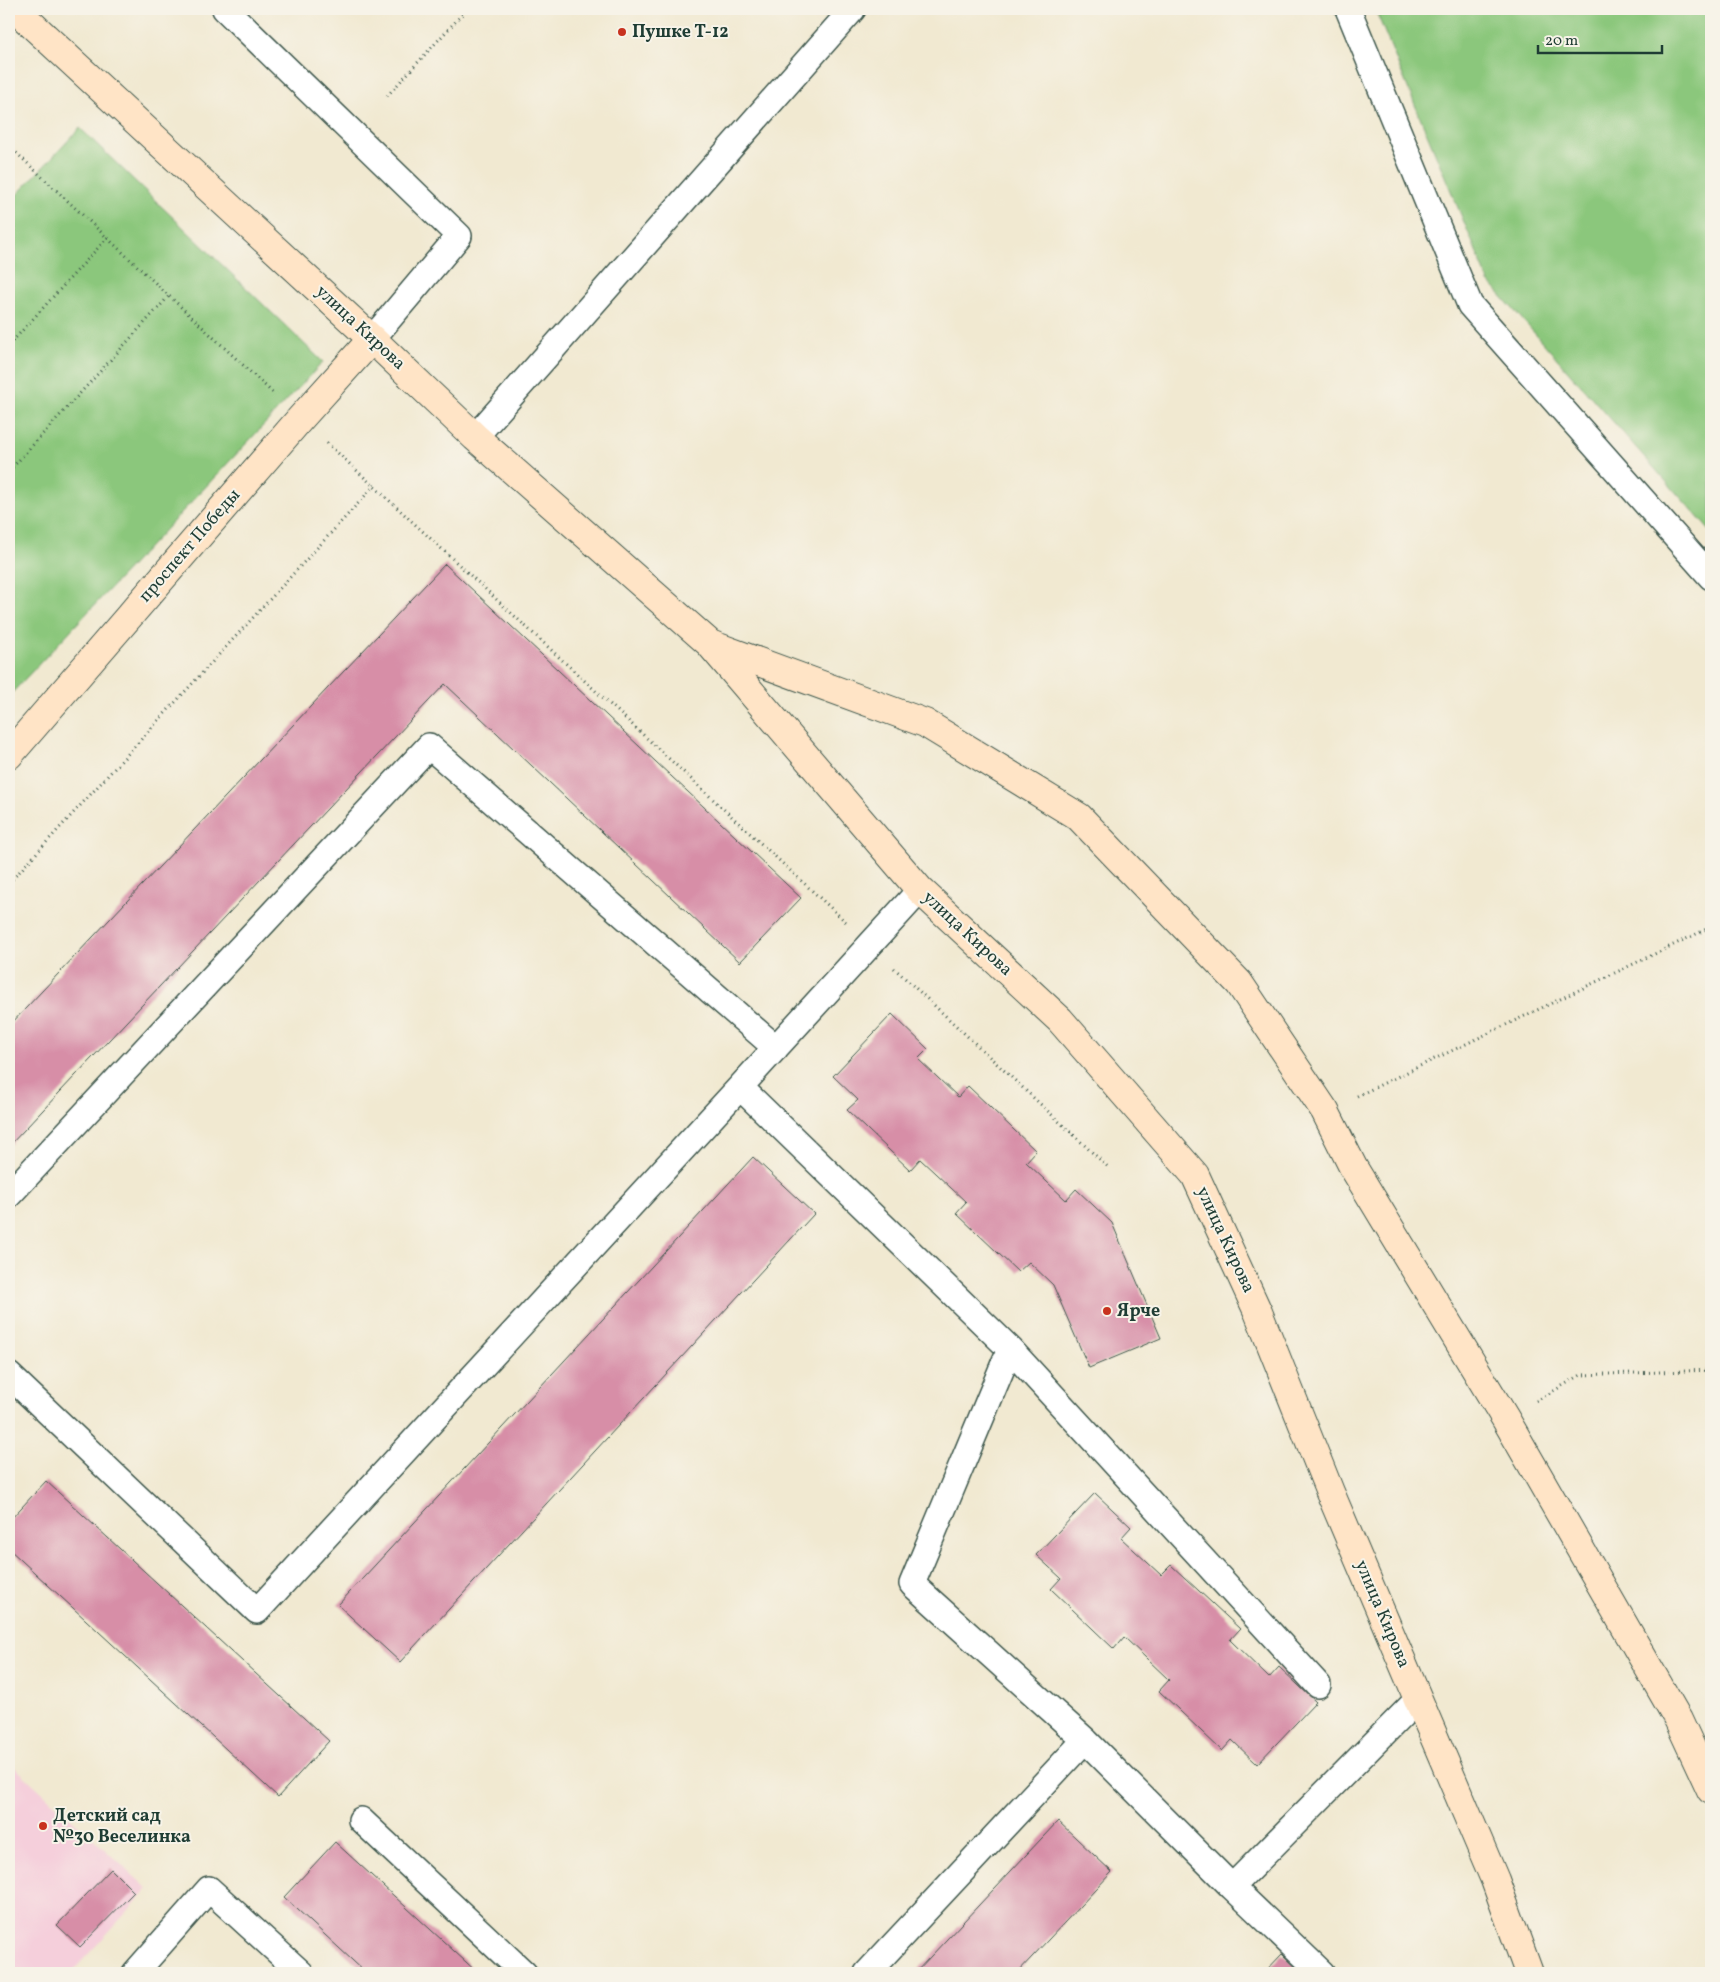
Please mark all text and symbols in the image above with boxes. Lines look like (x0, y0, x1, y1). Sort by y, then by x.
place label: Пушке Т-12 (632, 20, 729, 45)
scale bar (1538, 22, 1661, 54)
marker: Пушке Т-12 (616, 26, 628, 38)
text: 20 m (1545, 31, 1578, 52)
street label: улица Кирова (309, 280, 411, 376)
street label: проспект Победы (133, 483, 247, 608)
street label: улица Кирова (916, 886, 1018, 982)
street label: улица Кирова (1189, 1183, 1261, 1297)
place label: Ярче (1117, 1299, 1160, 1324)
marker: Ярче (1101, 1305, 1113, 1317)
street label: улица Кирова (1348, 1556, 1416, 1672)
place label: Детский сад №30 Веселинка (53, 1804, 191, 1850)
marker: Детский сад №30 Веселинка (37, 1820, 49, 1832)

